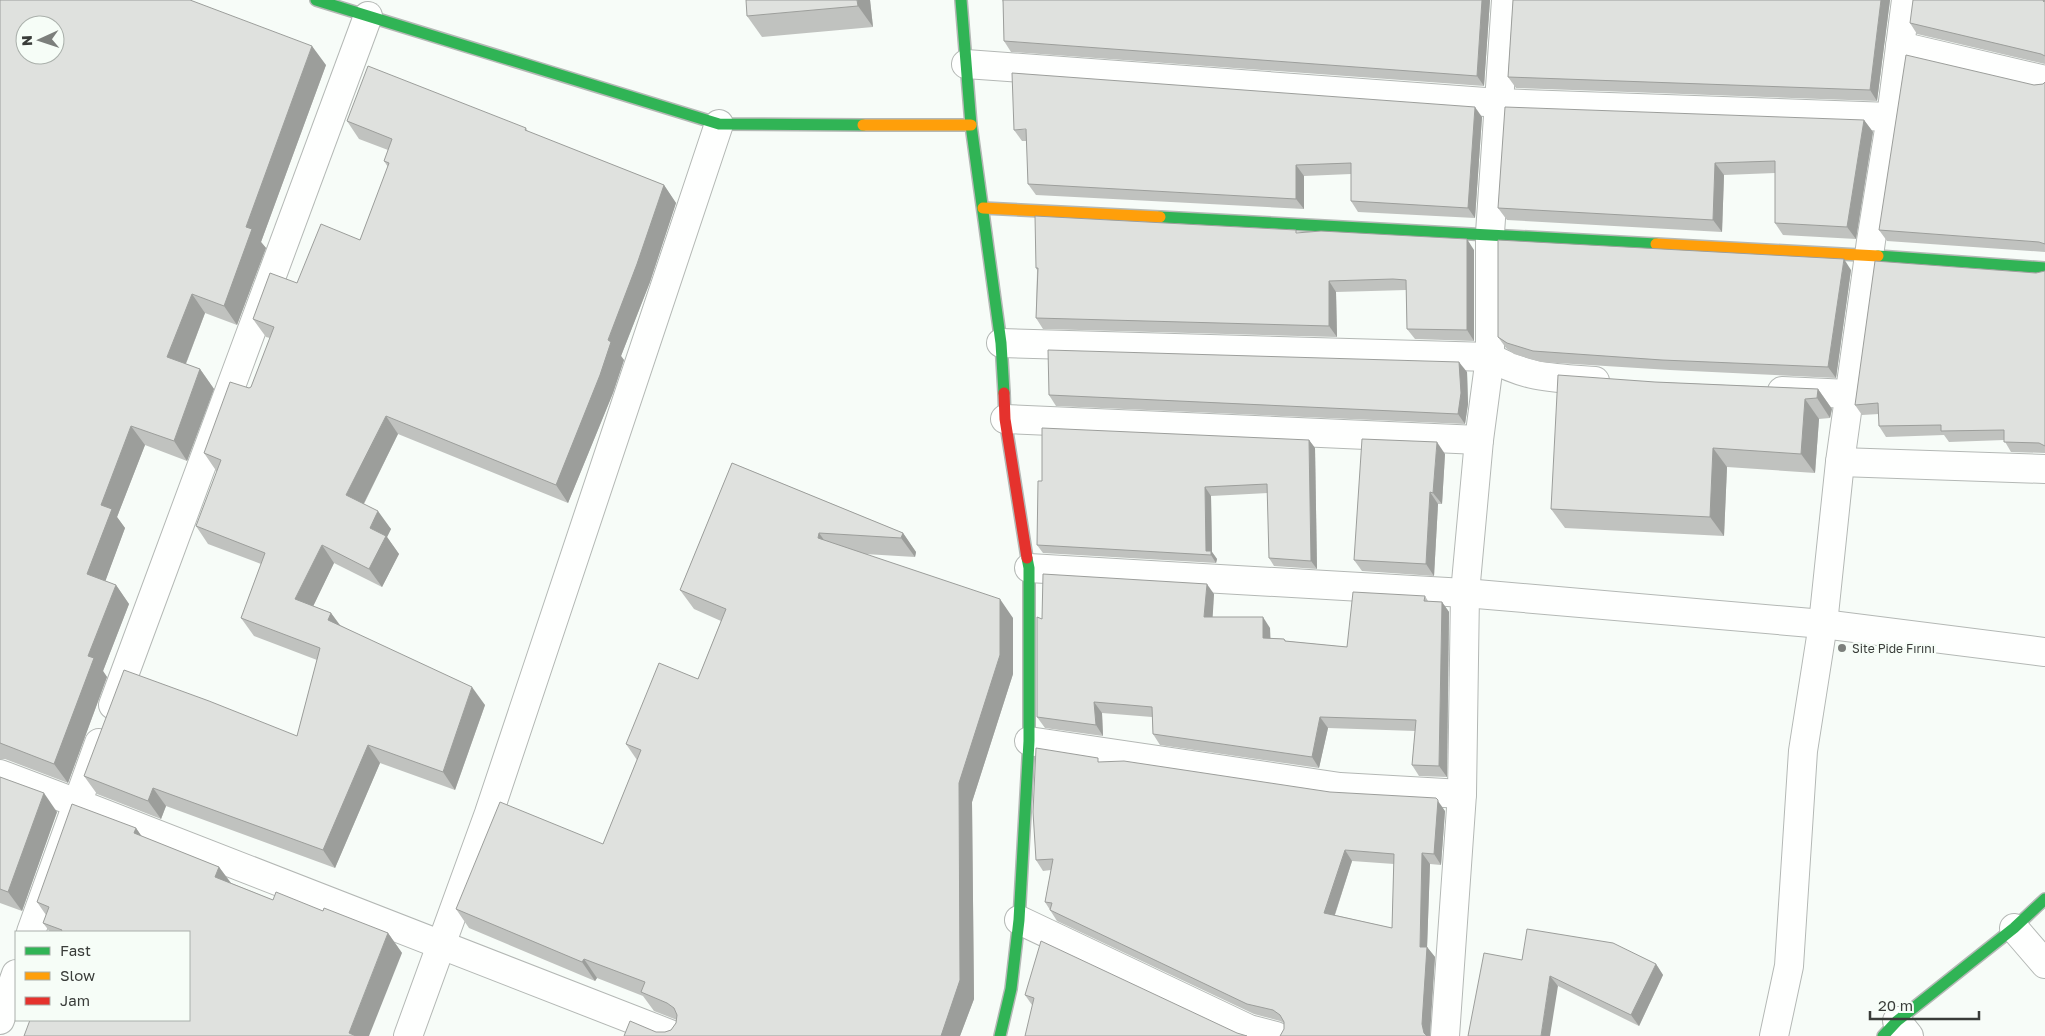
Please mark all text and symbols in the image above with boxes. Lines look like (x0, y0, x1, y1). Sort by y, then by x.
north arrow (15, 15, 65, 65)
text: N (18, 35, 35, 46)
place label: Site Pide Fırını (1852, 641, 1935, 656)
marker: Site Pide Fırını (1836, 642, 1848, 654)
legend (15, 931, 190, 1021)
text: Fast (60, 941, 91, 959)
text: Slow (60, 966, 95, 984)
scale bar (1870, 988, 1979, 1020)
text: Jam (60, 991, 90, 1009)
text: 20 m (1878, 996, 1913, 1014)

